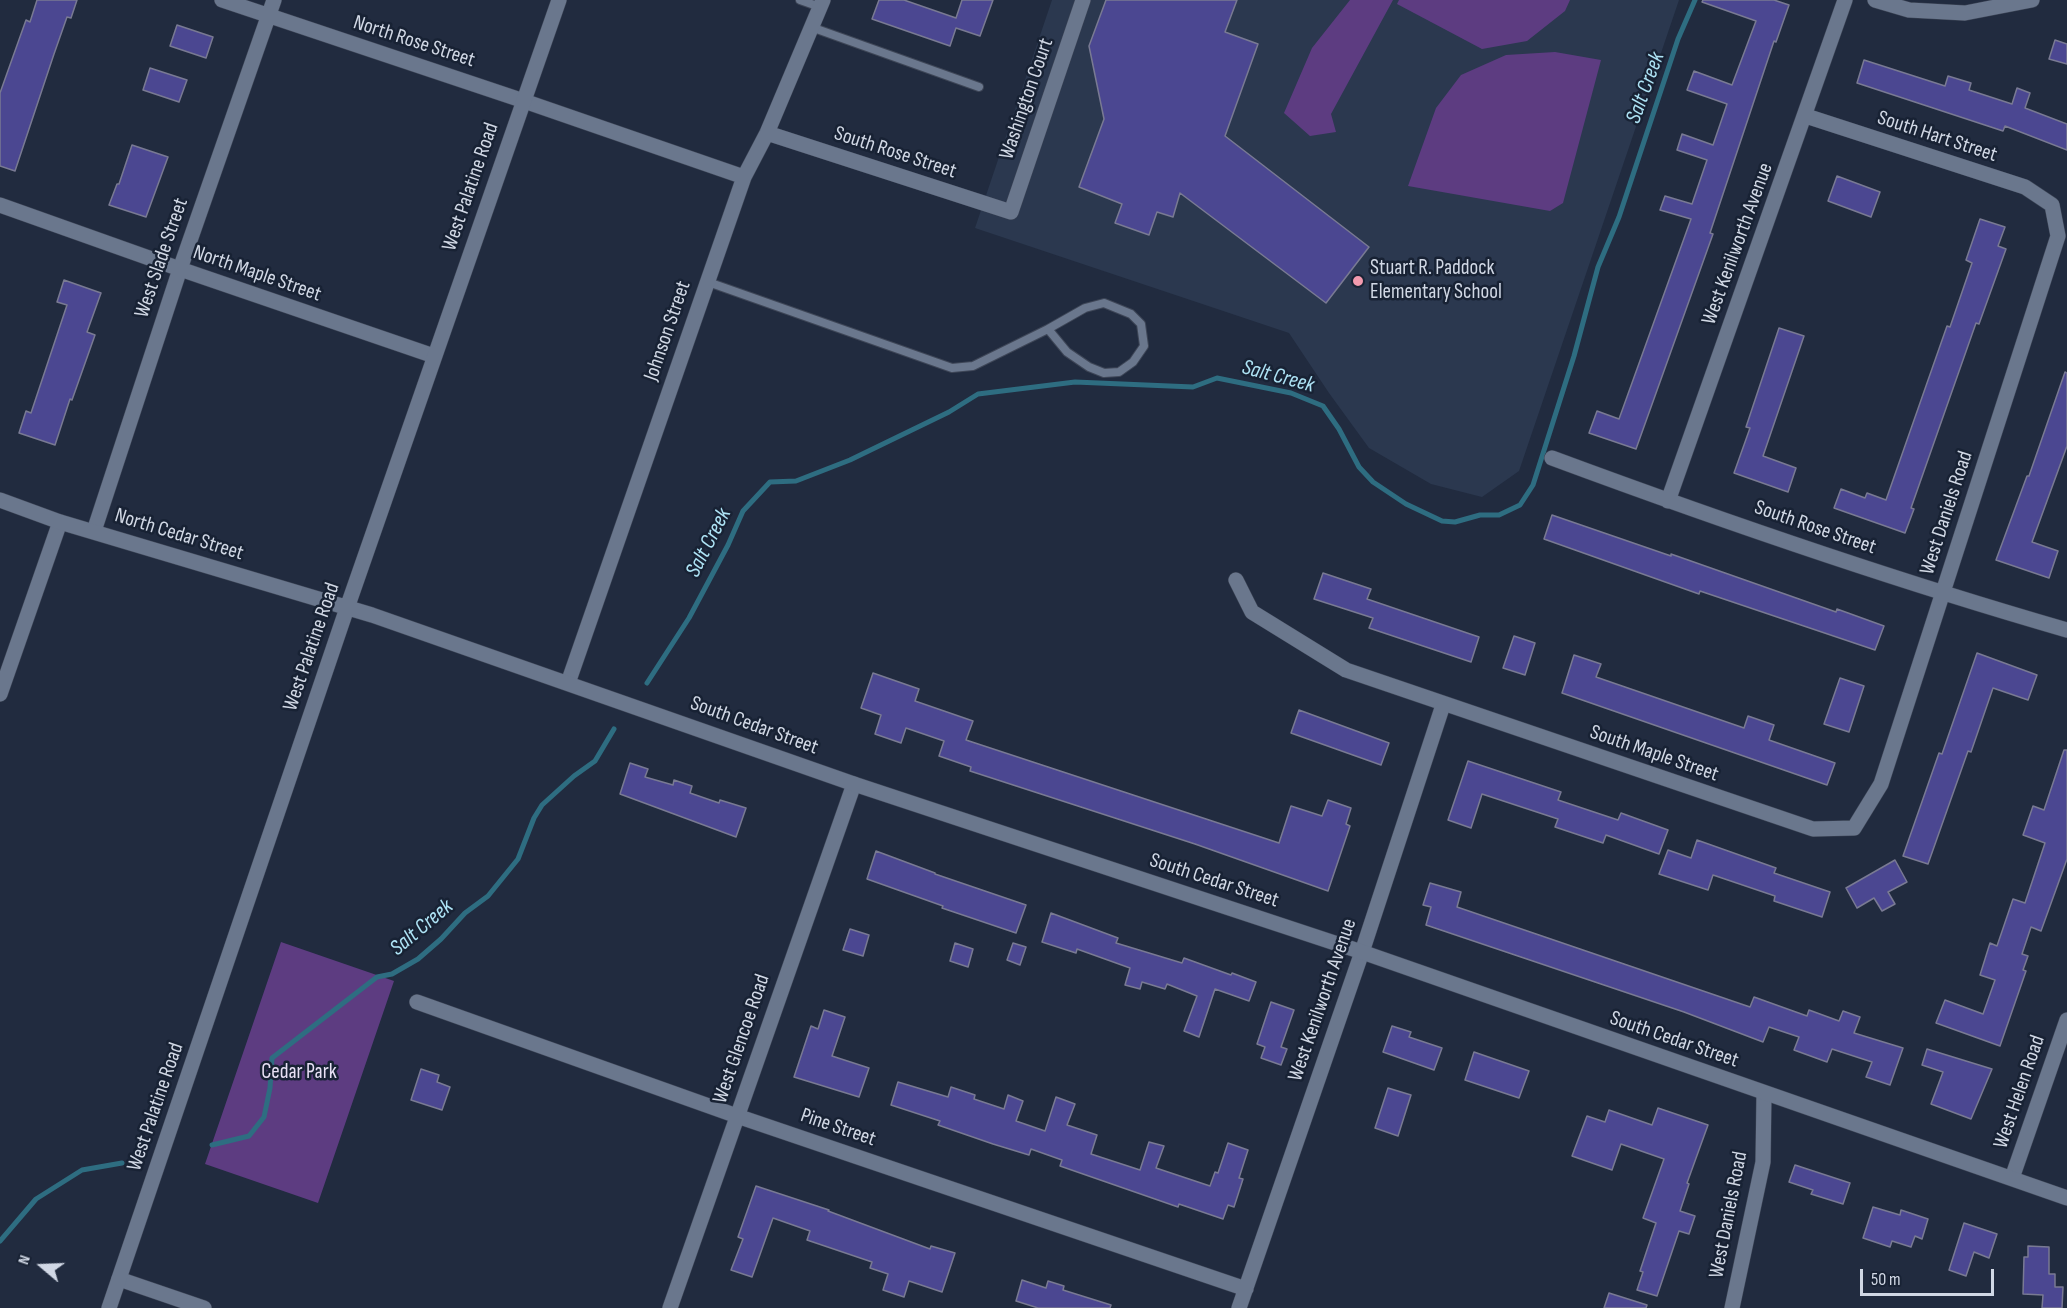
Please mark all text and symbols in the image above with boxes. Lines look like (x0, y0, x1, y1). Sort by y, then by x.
street label: North Rose Street (350, 11, 478, 73)
street label: Washington Court (995, 35, 1059, 163)
water label: Salt Creek (1621, 49, 1671, 127)
street label: South Hart Street (1874, 106, 2000, 168)
street label: West Palatine Road (437, 120, 505, 254)
street label: South Rose Street (831, 121, 959, 185)
street label: West Kenilworth Avenue (1697, 160, 1779, 328)
street label: West Slade Street (130, 195, 194, 321)
street label: North Maple Street (190, 240, 324, 308)
place label: Stuart R. Paddock Elementary School (1370, 256, 1502, 306)
marker: Stuart R. Paddock Elementary School (1351, 274, 1365, 288)
street label: Johnson Street (639, 278, 697, 384)
water label: Salt Creek (1239, 355, 1317, 399)
street label: West Daniels Road (1915, 448, 1979, 578)
street label: South Rose Street (1751, 495, 1879, 561)
street label: North Cedar Street (112, 503, 246, 567)
water label: Salt Creek (680, 504, 738, 582)
street label: West Palatine Road (278, 580, 346, 714)
street label: South Cedar Street (687, 691, 821, 761)
street label: South Maple Street (1586, 720, 1722, 788)
street label: South Cedar Street (1146, 848, 1282, 914)
water label: Salt Creek (385, 894, 459, 962)
street label: West Kenilworth Avenue (1283, 915, 1363, 1085)
street label: West Glencoe Road (708, 971, 776, 1107)
street label: South Cedar Street (1606, 1006, 1742, 1074)
street label: West Helen Road (1989, 1032, 2051, 1152)
street label: West Palatine Road (122, 1040, 190, 1174)
park label: Cedar Park (261, 1060, 337, 1086)
street label: Pine Street (797, 1103, 879, 1153)
street label: West Daniels Road (1704, 1150, 1754, 1280)
north arrow (12, 1236, 72, 1296)
text: N (14, 1253, 35, 1267)
scale bar (1863, 1257, 1996, 1295)
text: 50 m (1871, 1269, 1901, 1290)

